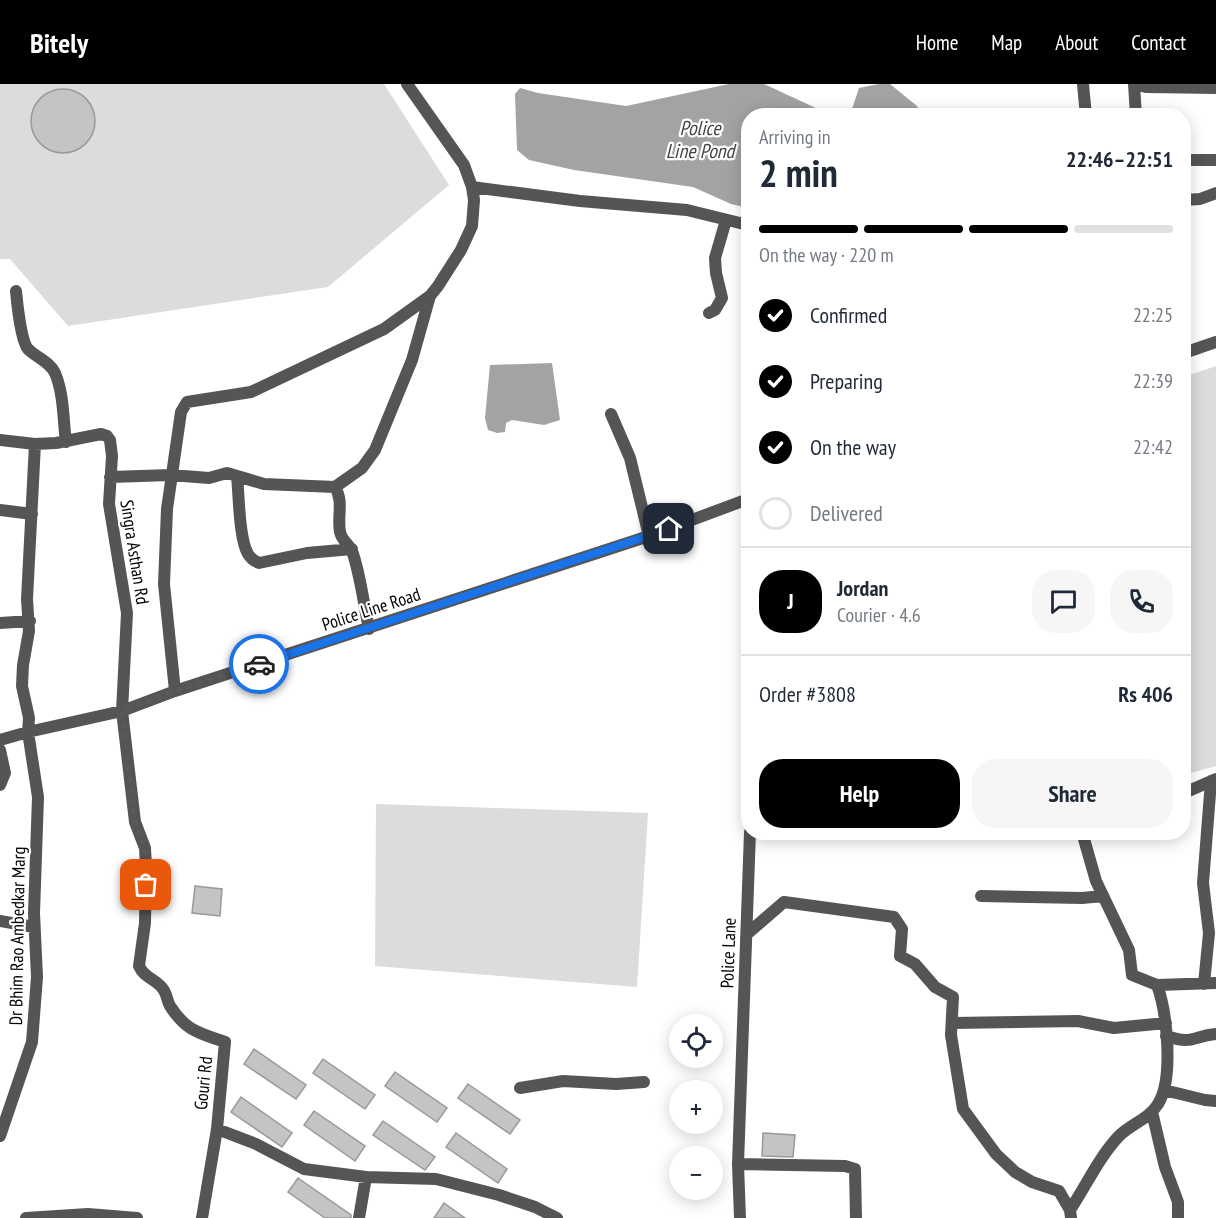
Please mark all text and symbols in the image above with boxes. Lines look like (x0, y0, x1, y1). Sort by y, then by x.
text: Bitely (30, 24, 88, 61)
text: Home (916, 29, 958, 56)
text: Map (991, 29, 1022, 56)
text: About (1055, 29, 1098, 56)
text: Contact (1131, 29, 1186, 56)
water label: Police Line Pond (666, 115, 737, 164)
text: Arriving in (759, 124, 831, 150)
text: 22:46–22:51 (1066, 145, 1173, 173)
text: 2 min (759, 147, 838, 198)
text: On the way · 220 m (759, 242, 894, 268)
icon: check (759, 299, 792, 332)
text: Confirmed (810, 301, 887, 329)
text: 22:25 (1133, 302, 1173, 328)
icon: check (759, 365, 792, 398)
text: Preparing (810, 367, 883, 395)
text: 22:39 (1133, 368, 1173, 394)
icon: check (759, 431, 792, 464)
text: On the way (810, 433, 896, 461)
text: 22:42 (1133, 434, 1173, 460)
street label: Singra Asthan Rd (115, 498, 155, 606)
text: Delivered (810, 499, 883, 527)
pin (643, 503, 694, 554)
icon: home (652, 512, 685, 545)
button: chat (1032, 570, 1095, 633)
button: phone (1110, 570, 1173, 633)
text: Jordan (837, 574, 888, 602)
street label: Police Line Road (319, 582, 423, 636)
text: J (787, 587, 794, 615)
text: Courier · 4.6 (837, 602, 921, 628)
courier (229, 634, 289, 694)
icon: car (243, 648, 276, 681)
text: Order #3808 (759, 680, 856, 708)
text: Rs 406 (1118, 680, 1173, 708)
button: Help (759, 759, 960, 828)
button: Share (972, 759, 1173, 828)
street label: Dr Bhim Rao Ambedkar Marg (4, 847, 30, 1025)
pin (120, 859, 171, 910)
icon: bag (129, 868, 162, 901)
street label: Police Lane (715, 917, 741, 989)
map controls (669, 1014, 723, 1200)
button: locate (669, 1014, 723, 1068)
street label: Gouri Rd (189, 1055, 217, 1111)
button: + (669, 1080, 723, 1134)
button: − (669, 1146, 723, 1200)

